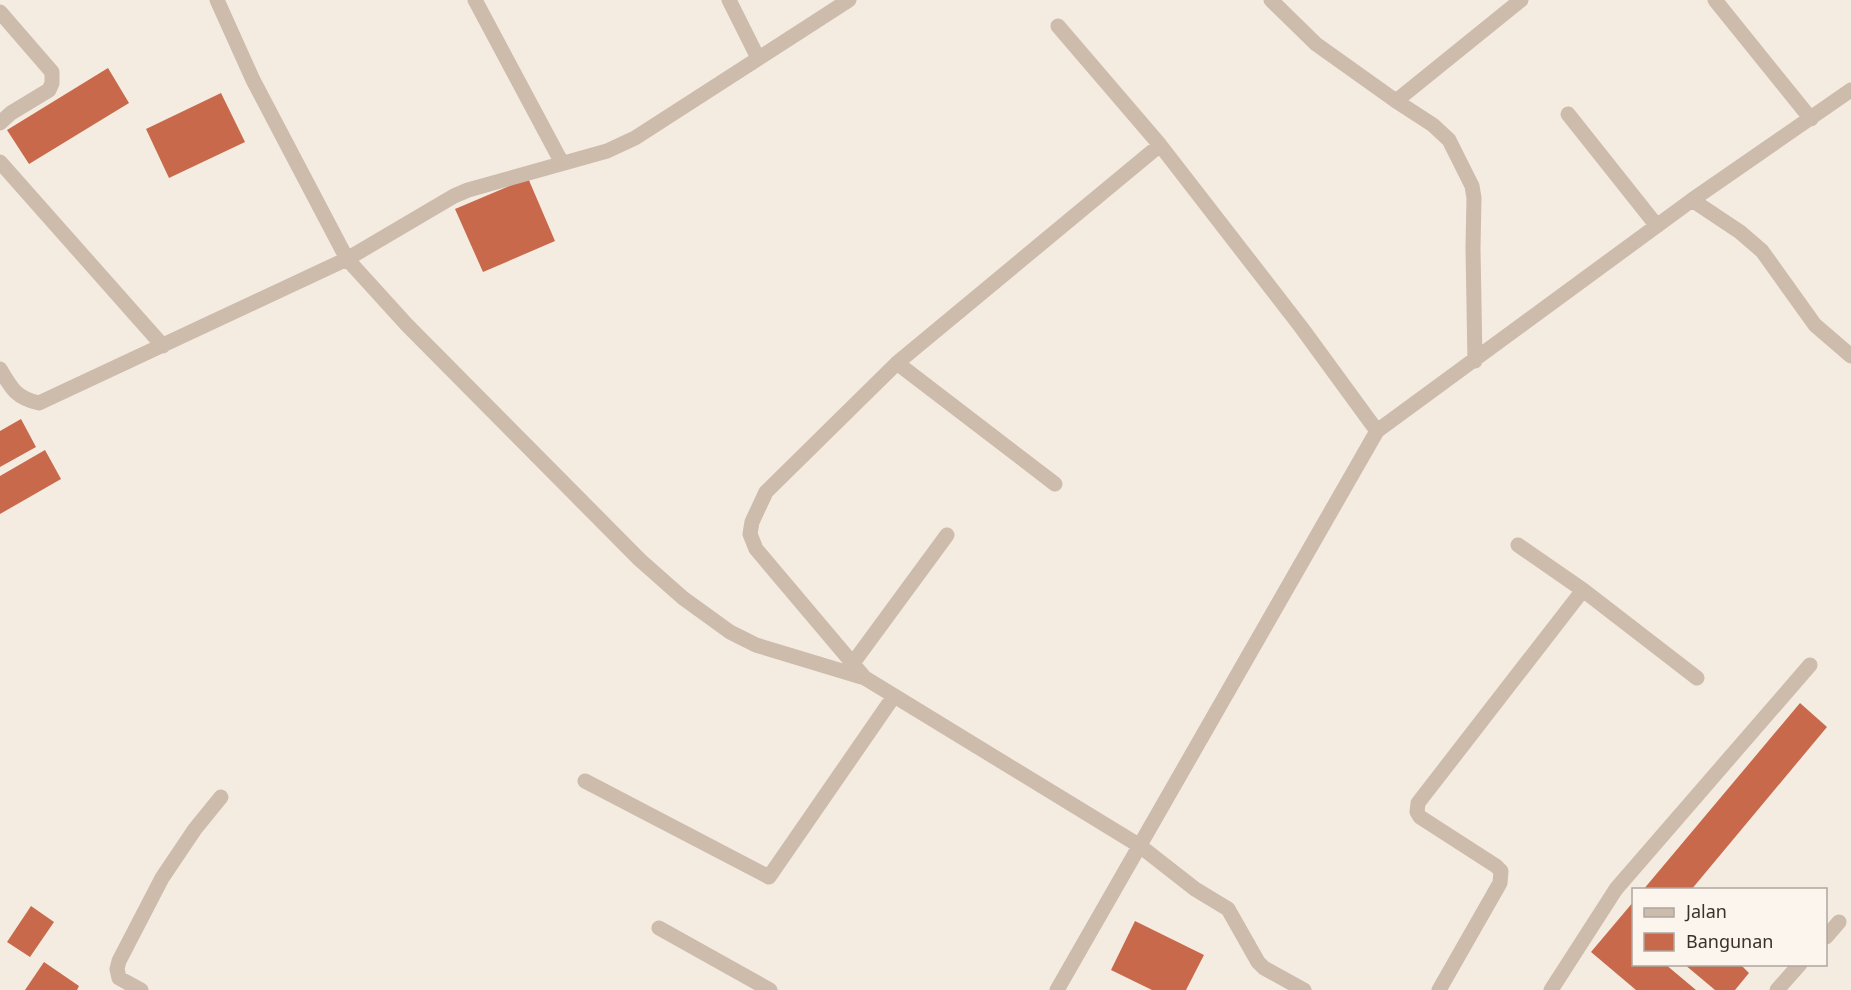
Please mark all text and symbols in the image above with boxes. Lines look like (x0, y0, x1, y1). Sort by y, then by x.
legend (1632, 888, 1827, 966)
text: Jalan (1684, 899, 1727, 923)
text: Bangunan (1686, 929, 1773, 953)

